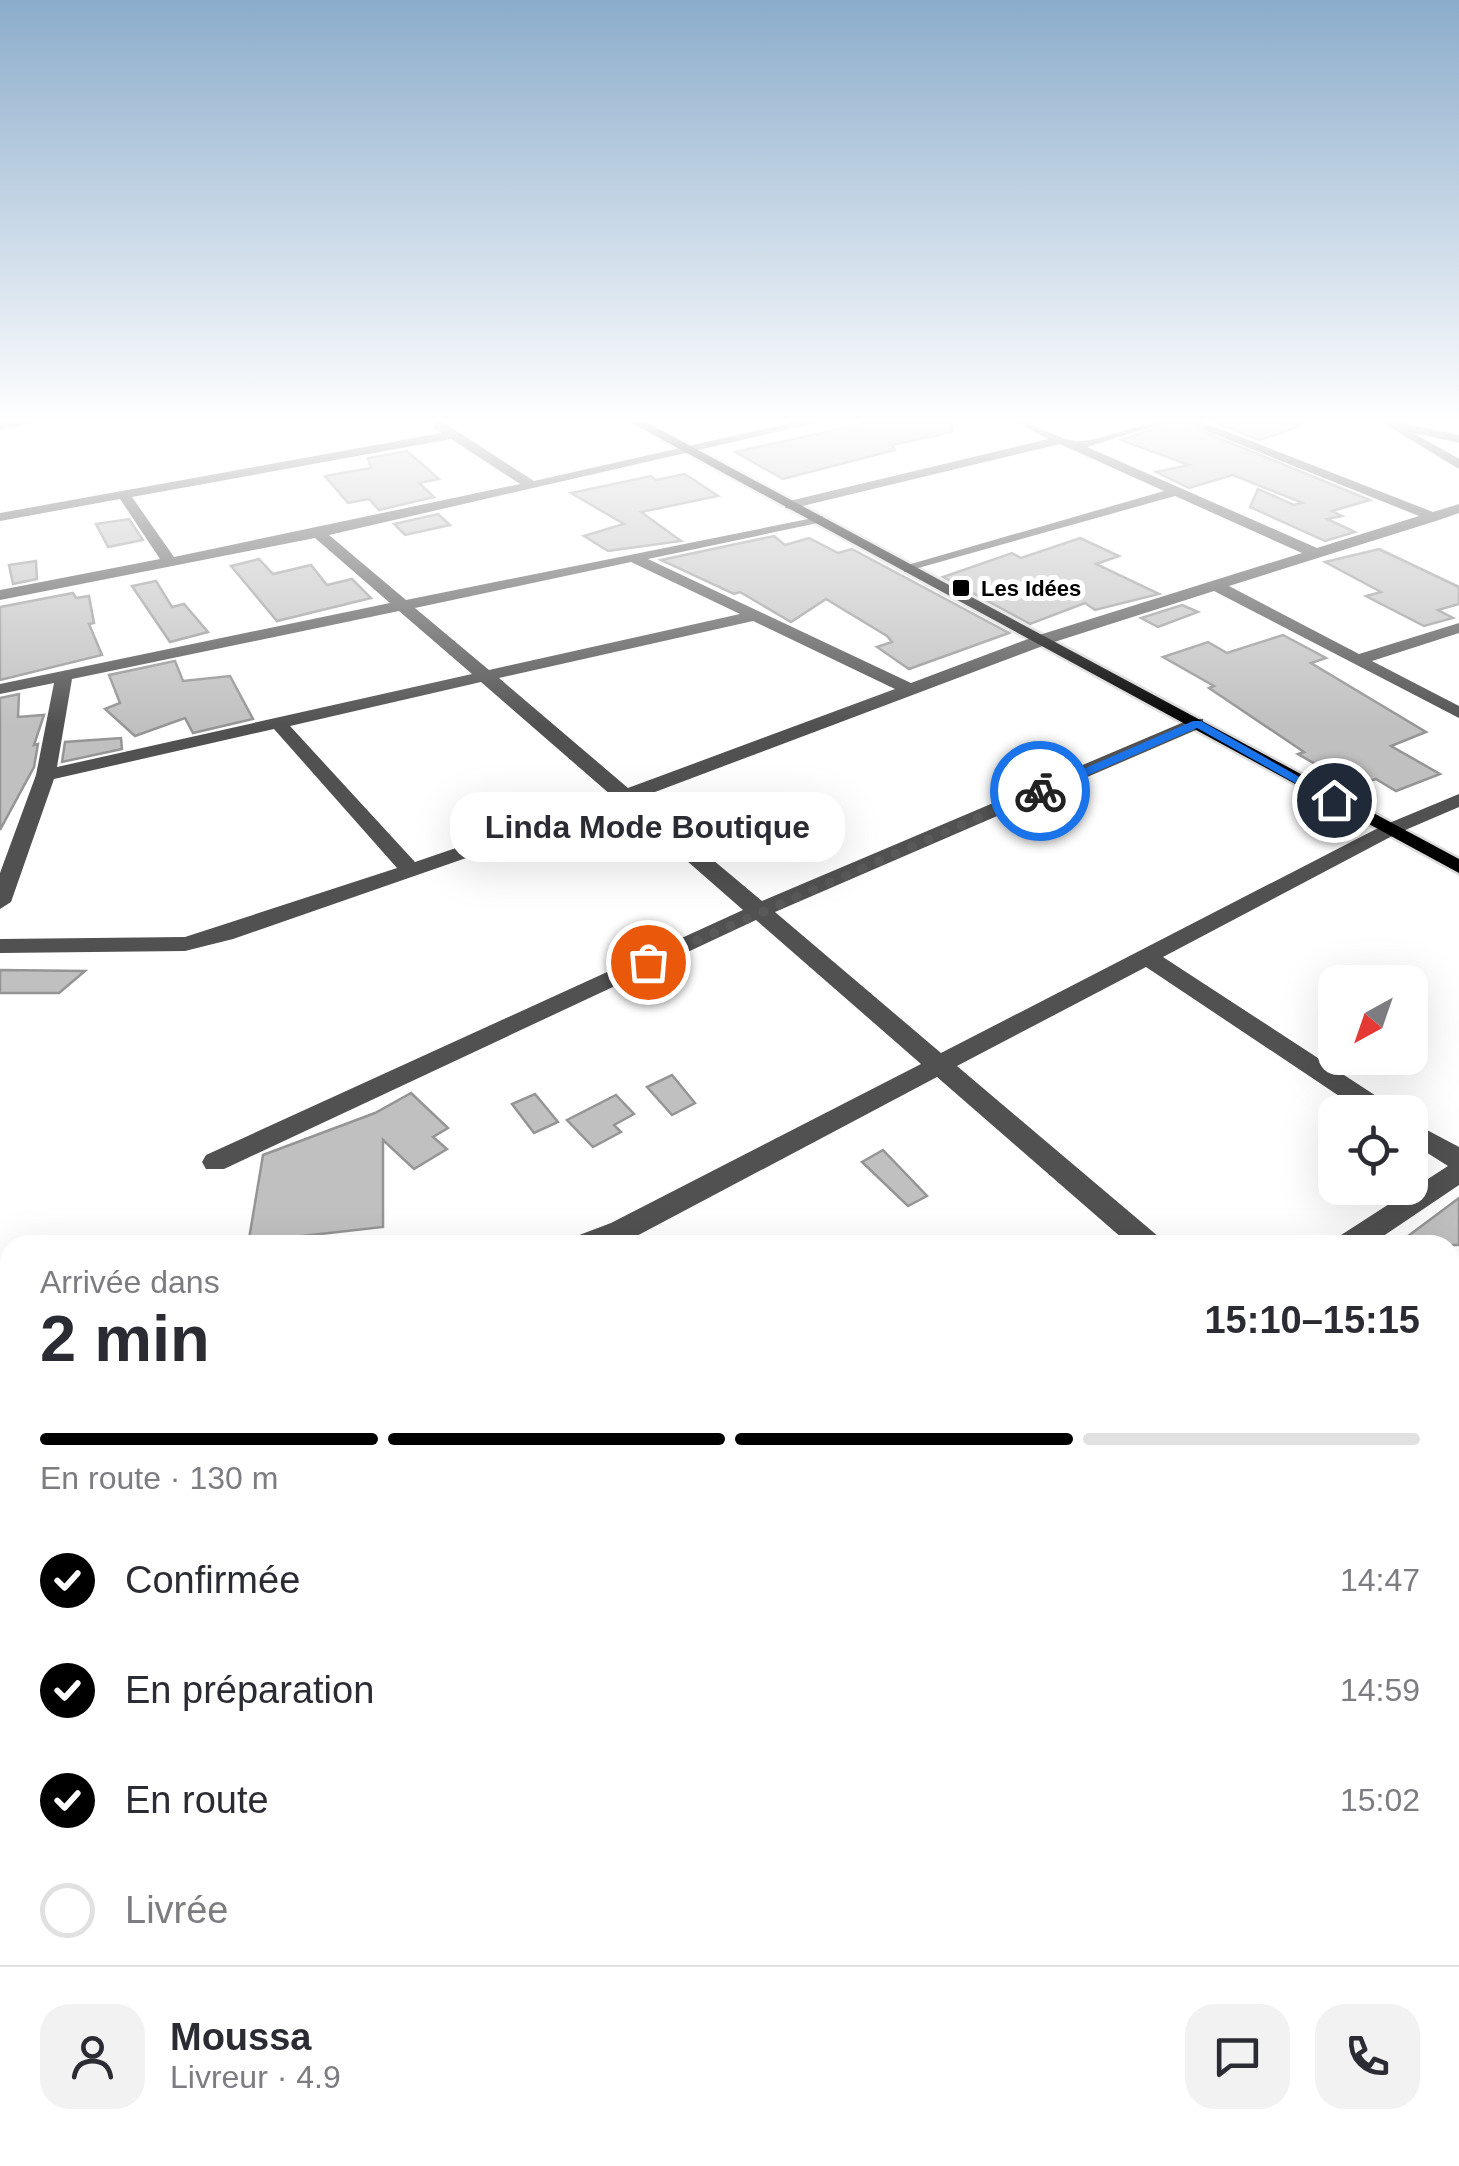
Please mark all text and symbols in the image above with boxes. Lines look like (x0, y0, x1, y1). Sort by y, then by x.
place label: Les Idées (981, 576, 1081, 601)
marker: Les Idées (950, 577, 972, 599)
courier (990, 741, 1090, 841)
pin (1292, 758, 1377, 843)
icon: bike (1013, 764, 1068, 819)
icon: home (1307, 773, 1362, 828)
callout: Linda Mode Boutique (450, 792, 846, 862)
text: Linda Mode Boutique (485, 809, 810, 845)
pin (606, 920, 691, 1005)
icon: bag (621, 935, 676, 990)
north arrow (1318, 965, 1428, 1075)
map controls (1318, 965, 1428, 1205)
button: locate (1318, 1095, 1428, 1205)
text: Arrivée dans (40, 1264, 220, 1300)
text: 15:10–15:15 (1204, 1299, 1420, 1341)
text: 2 min (40, 1302, 210, 1375)
text: En route · 130 m (40, 1460, 278, 1496)
icon: check (40, 1553, 95, 1608)
text: Confirmée (125, 1559, 300, 1601)
text: 14:47 (1340, 1562, 1420, 1598)
icon: check (40, 1663, 95, 1718)
text: En préparation (125, 1669, 374, 1711)
text: 14:59 (1340, 1672, 1420, 1708)
icon: check (40, 1773, 95, 1828)
text: En route (125, 1779, 269, 1821)
text: 15:02 (1340, 1782, 1420, 1818)
text: Livrée (125, 1889, 229, 1931)
button: person (40, 2004, 145, 2109)
button: chat (1185, 2004, 1290, 2109)
button: phone (1315, 2004, 1420, 2109)
text: Moussa (170, 2016, 311, 2058)
text: Livreur · 4.9 (170, 2059, 341, 2095)

